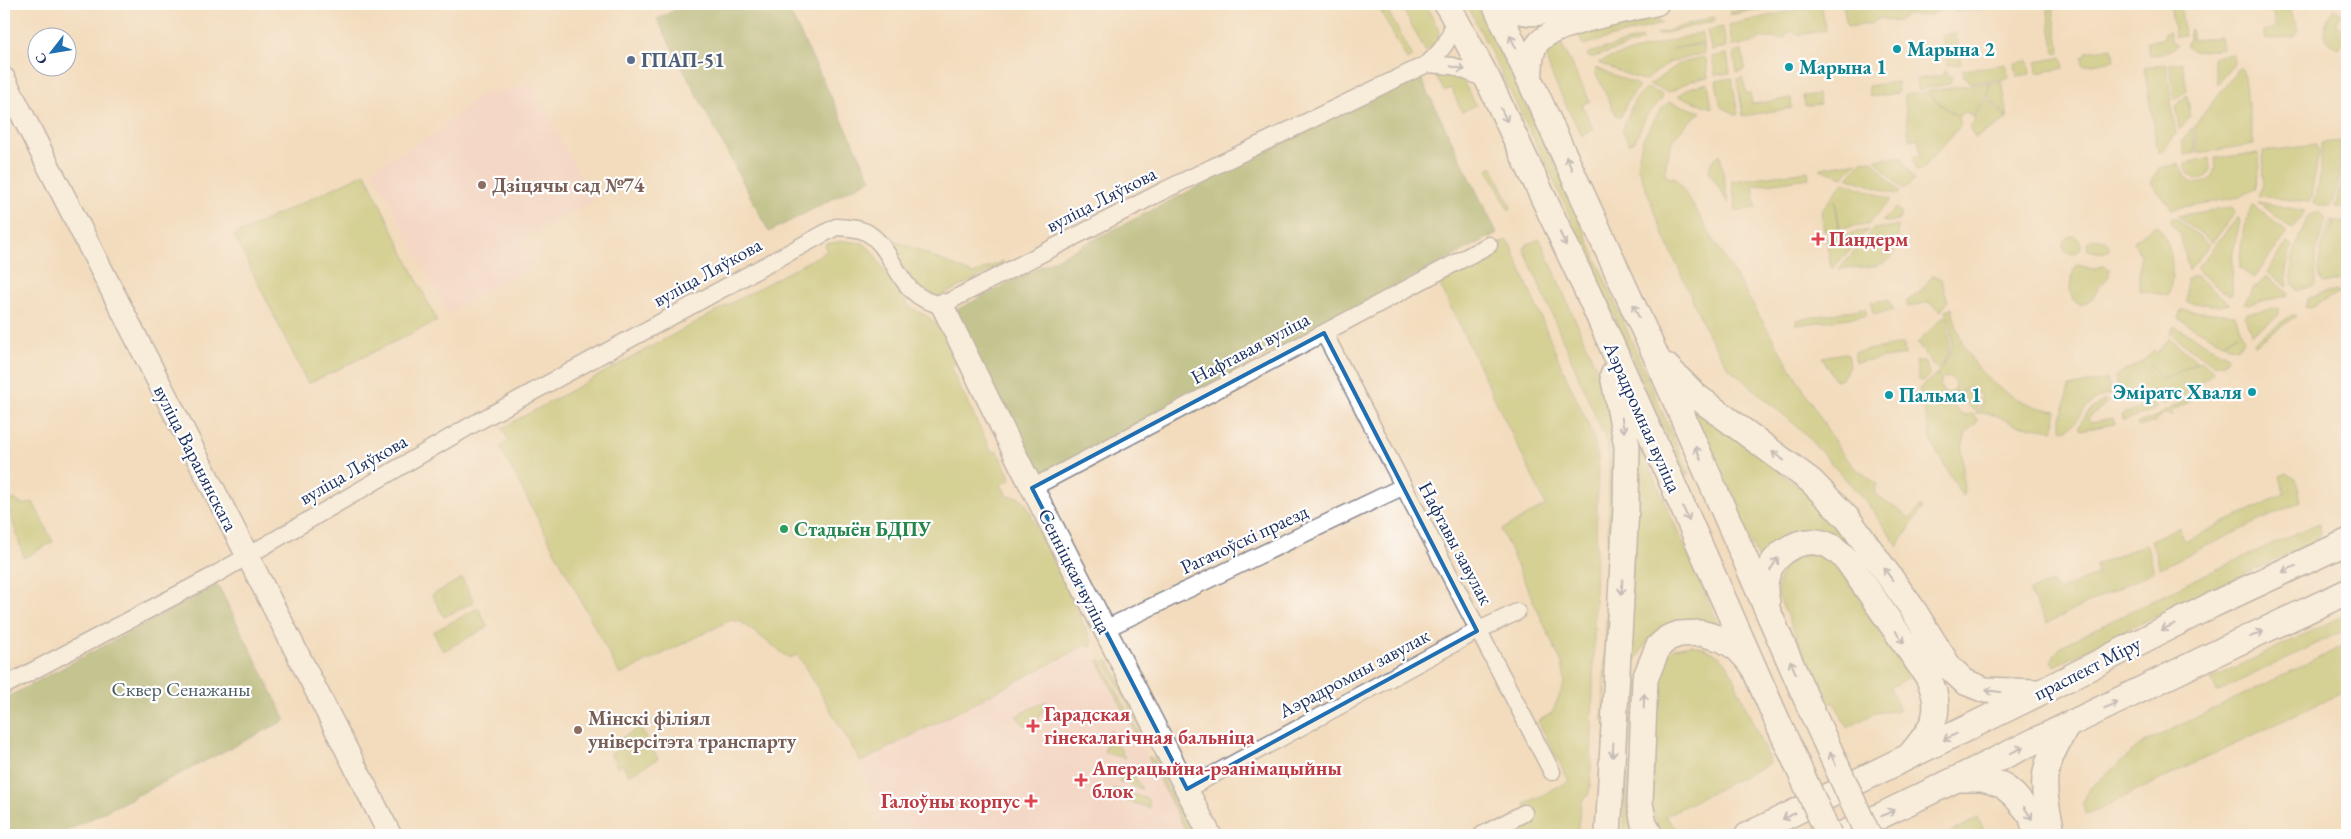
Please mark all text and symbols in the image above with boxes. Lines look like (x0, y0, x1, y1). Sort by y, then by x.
north arrow (28, 28, 78, 78)
one-way arrow (1508, 35, 1517, 50)
place label: Марына 2 (1907, 36, 1995, 62)
marker: Марына 2 (1891, 43, 1903, 55)
place label: ГПАП-51 (641, 47, 725, 73)
text: С (31, 50, 51, 68)
marker: ГПАП-51 (625, 54, 637, 66)
place label: Марына 1 (1799, 54, 1887, 80)
marker: Марына 1 (1783, 61, 1795, 73)
one-way arrow (1450, 64, 1466, 73)
one-way arrow (1500, 107, 1510, 122)
one-way arrow (1563, 156, 1573, 171)
street label: вуліца Ляўкова (1041, 160, 1161, 238)
place label: Дзіцячы сад №74 (492, 172, 645, 198)
marker: Дзіцячы сад №74 (476, 179, 488, 191)
place label: Пандерм (1829, 226, 1909, 252)
street label: вуліца Ляўкова (648, 231, 766, 313)
one-way arrow (1559, 231, 1568, 246)
marker: Пандерм (1811, 232, 1825, 246)
one-way arrow (1630, 304, 1640, 319)
street label: Нафтавая вуліца (1186, 306, 1314, 390)
street label: Аэрадромная вуліца (1598, 337, 1688, 496)
place label: Эміратс Хваля (2113, 379, 2242, 405)
street label: вуліца Варанянскага (148, 380, 244, 536)
place label: Пальма 1 (1899, 382, 1982, 408)
marker: Эміратс Хваля (2246, 386, 2258, 398)
marker: Пальма 1 (1883, 389, 1895, 401)
one-way arrow (1619, 417, 1629, 433)
street label: вуліца Ляўкова (294, 428, 412, 510)
one-way arrow (1693, 446, 1703, 461)
one-way arrow (1771, 451, 1785, 461)
street label: Нафтавы завулак (1413, 477, 1500, 610)
street label: Рагачоўскі праезд (1176, 498, 1312, 580)
street label: Сенніцкая вуліца (1032, 504, 1118, 638)
one-way arrow (1682, 506, 1692, 521)
place label: Стадыён БДПУ (794, 516, 932, 542)
marker: Стадыён БДПУ (778, 523, 790, 535)
one-way arrow (1769, 557, 1779, 571)
one-way arrow (2282, 564, 2297, 574)
one-way arrow (1883, 567, 1893, 581)
one-way arrow (1617, 579, 1626, 595)
street label: Аэрадромны завулак (1273, 622, 1434, 724)
one-way arrow (2161, 623, 2176, 632)
one-way arrow (2249, 628, 2264, 638)
one-way arrow (1895, 629, 1905, 643)
street label: праспект Міру (2029, 630, 2145, 706)
one-way arrow (1787, 660, 1797, 675)
park label: Сквер Сенажаны (112, 676, 250, 702)
one-way arrow (1985, 686, 2001, 696)
one-way arrow (1639, 693, 1648, 709)
one-way arrow (2103, 699, 2118, 709)
place label: Гарадская гінекалагічная бальніца (1044, 701, 1255, 750)
place label: Мінскі філіял універсітэта транспарту (588, 705, 797, 754)
marker: Гарадская гінекалагічная бальніца (1026, 719, 1040, 733)
marker: Мінскі філіял універсітэта транспарту (572, 724, 584, 736)
one-way arrow (1943, 732, 1958, 742)
one-way arrow (1609, 741, 1618, 757)
one-way arrow (2009, 744, 2024, 754)
one-way arrow (1828, 752, 1838, 767)
place label: Аперацыйна-рэанімацыйны блок (1091, 755, 1342, 804)
marker: Аперацыйна-рэанімацыйны блок (1074, 773, 1088, 787)
place label: Галоўны корпус (881, 788, 1020, 814)
marker: Галоўны корпус (1024, 794, 1038, 808)
one-way arrow (2023, 806, 2033, 820)
one-way arrow (1880, 807, 1895, 817)
one-way arrow (1782, 812, 1797, 822)

